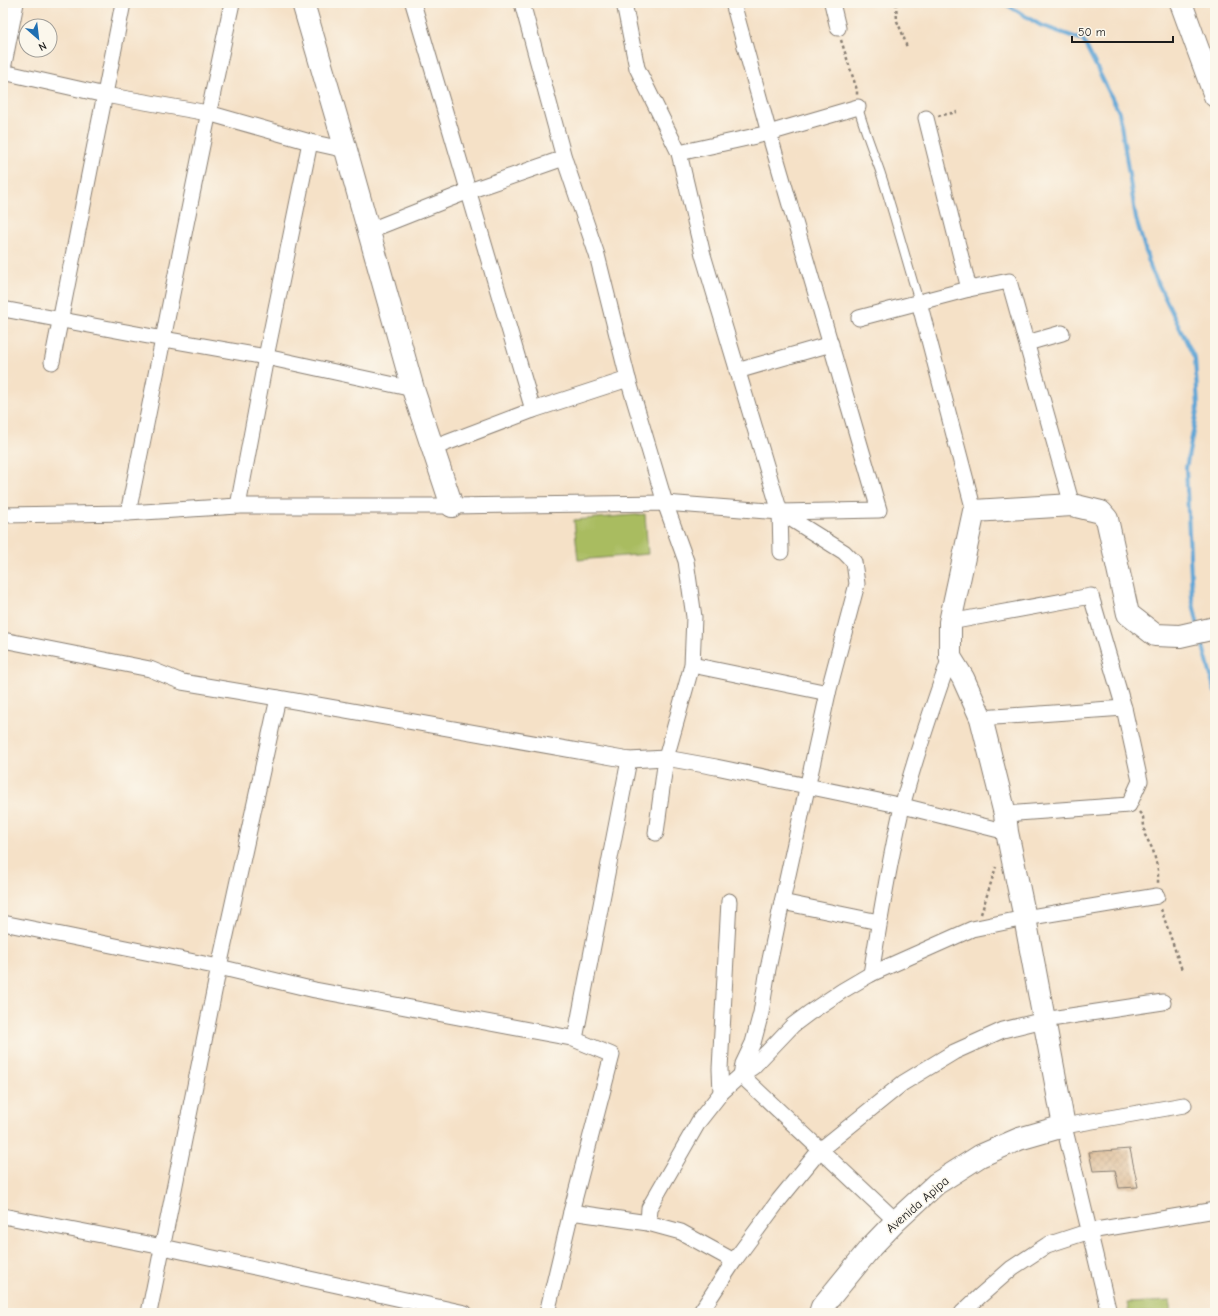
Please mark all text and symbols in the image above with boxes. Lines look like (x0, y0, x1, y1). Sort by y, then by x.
north arrow (18, 18, 58, 58)
scale bar (1072, 18, 1173, 44)
text: 50 m (1078, 25, 1106, 39)
text: N (36, 39, 49, 54)
street label: Avenida Apipa (883, 1173, 952, 1236)

